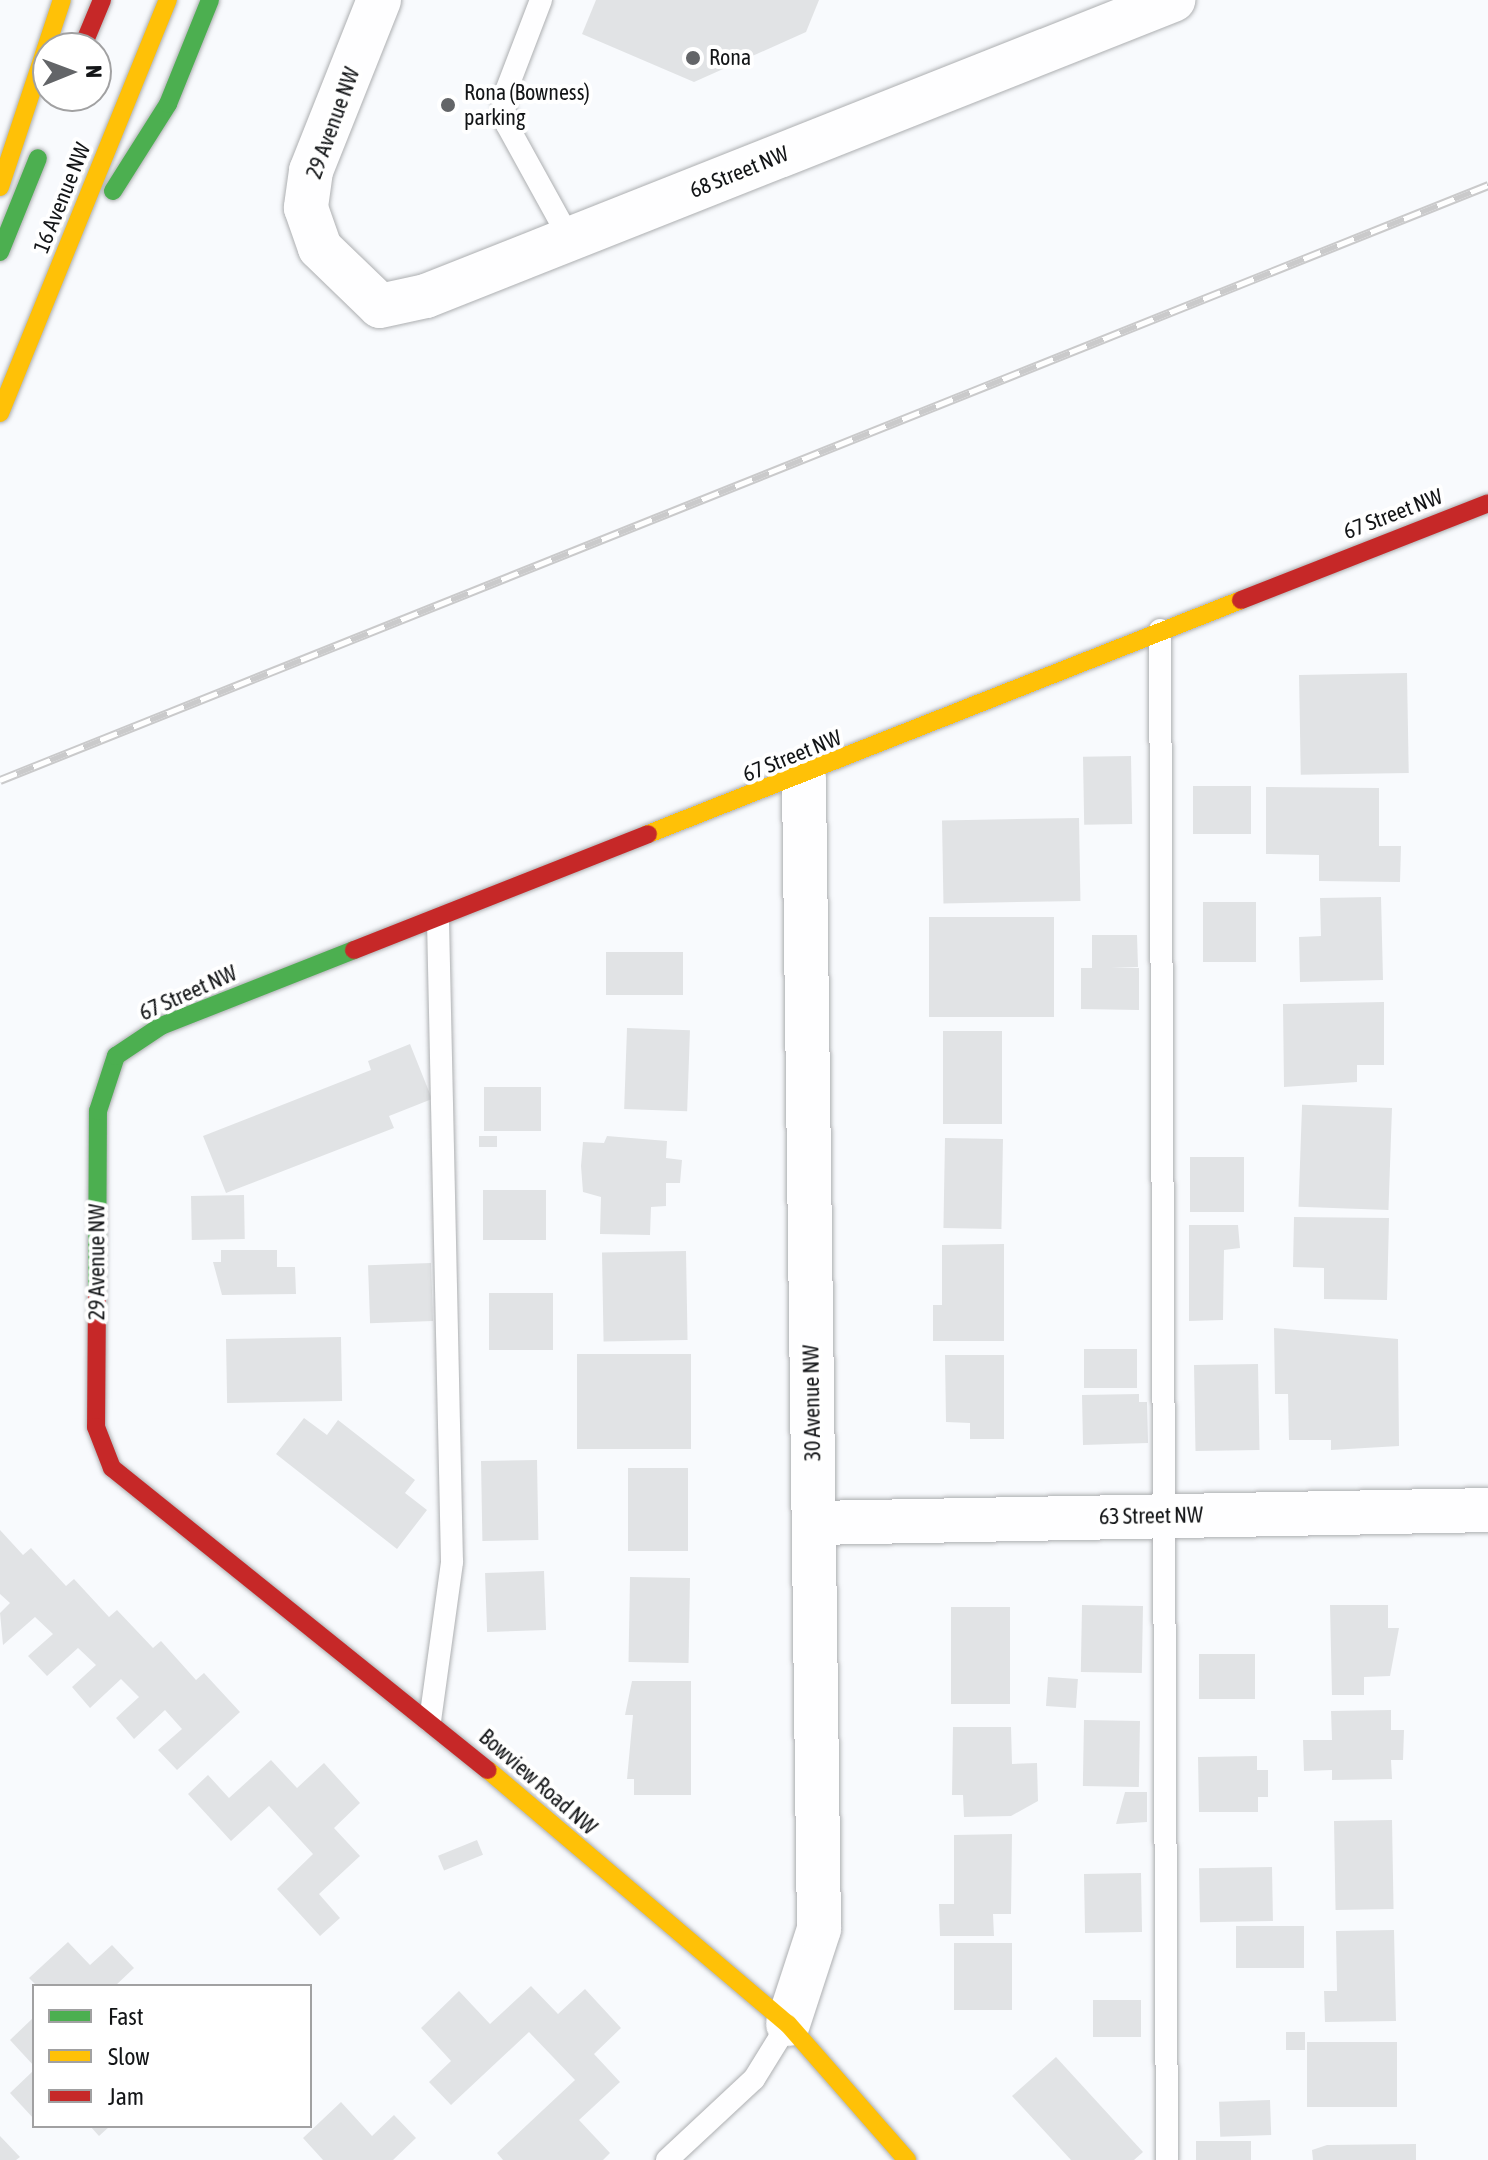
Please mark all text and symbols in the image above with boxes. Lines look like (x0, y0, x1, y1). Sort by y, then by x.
north arrow (32, 32, 112, 112)
place label: Rona (709, 45, 751, 71)
marker: Rona (684, 49, 702, 67)
street label: 29 Avenue NW (301, 64, 365, 182)
text: N (81, 65, 107, 78)
place label: Rona (Bowness) parking (464, 79, 590, 130)
marker: Rona (Bowness) parking (439, 96, 457, 114)
street label: 16 Avenue NW (28, 139, 96, 257)
street label: 68 Street NW (686, 140, 792, 204)
street label: 67 Street NW (1340, 483, 1446, 545)
street label: 67 Street NW (739, 724, 845, 788)
street label: 67 Street NW (135, 960, 241, 1026)
street label: 29 Avenue NW (84, 1204, 110, 1320)
street label: 30 Avenue NW (798, 1345, 826, 1461)
street label: 63 Street NW (1099, 1502, 1203, 1530)
street label: Bowview Road NW (474, 1724, 602, 1840)
legend (32, 1984, 312, 2128)
text: Fast (108, 2003, 144, 2030)
text: Slow (108, 2043, 150, 2070)
text: Jam (108, 2083, 144, 2110)

